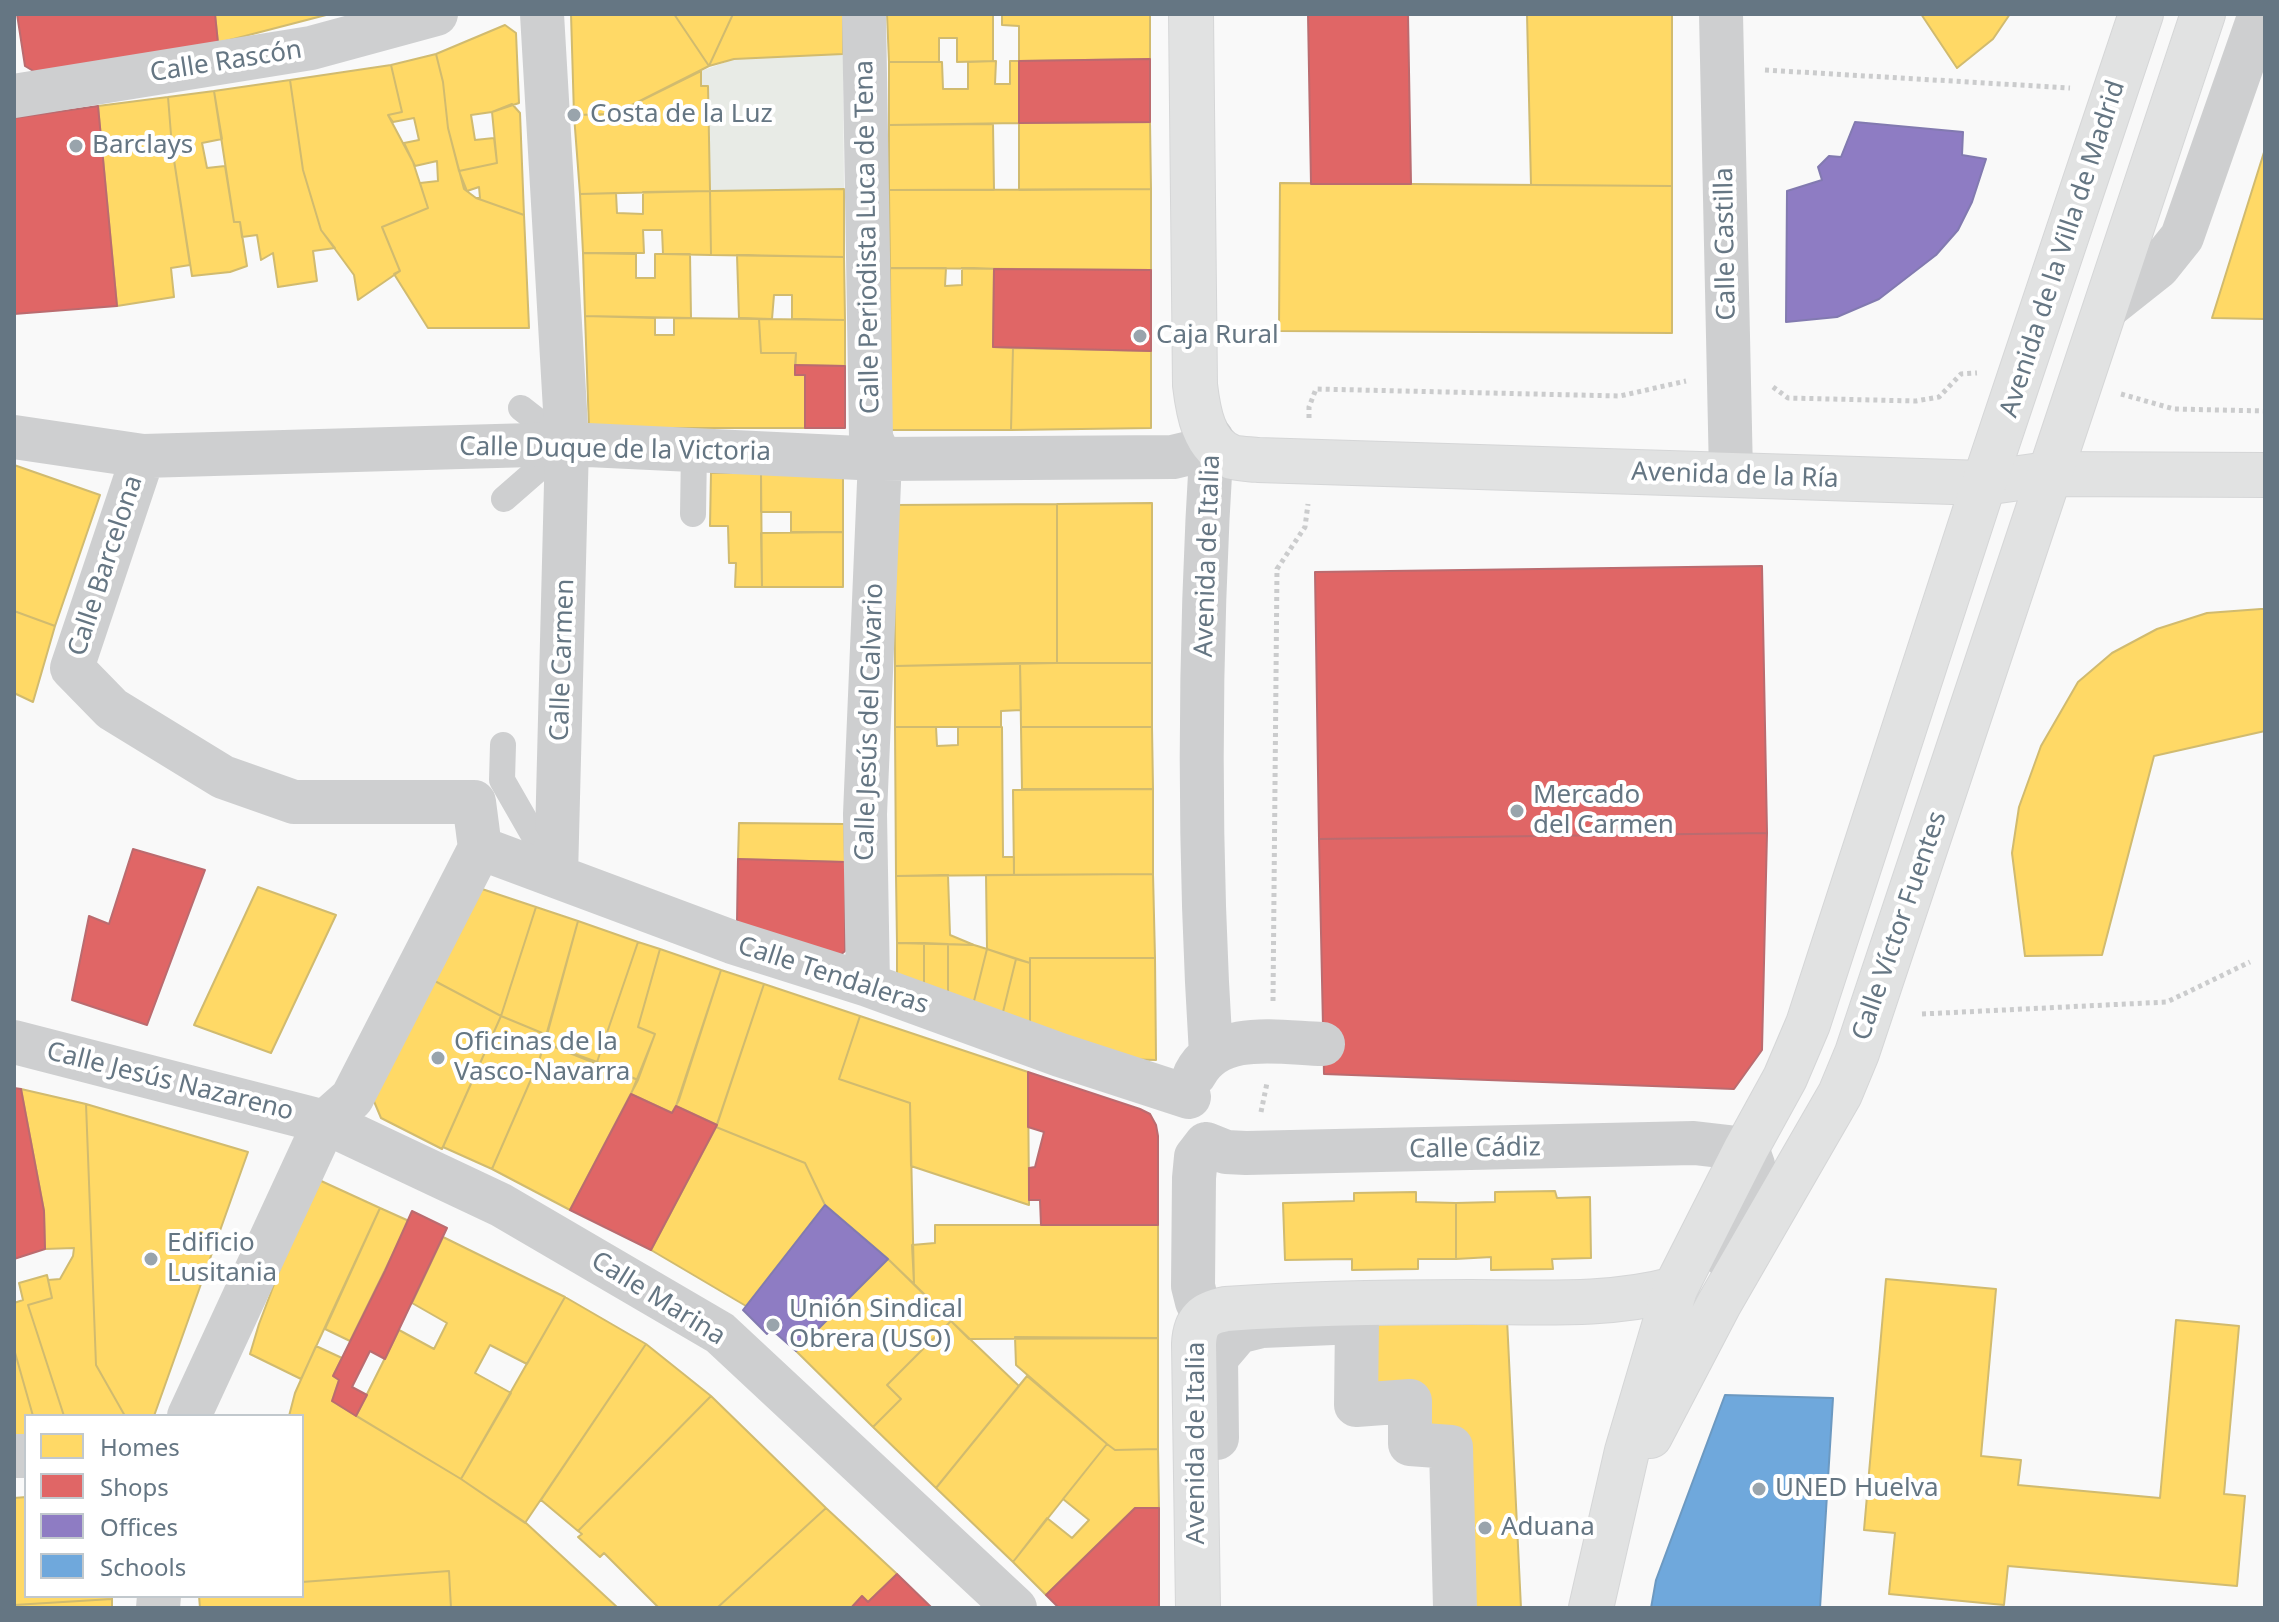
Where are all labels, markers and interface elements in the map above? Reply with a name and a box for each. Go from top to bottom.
street label: Calle Rascón [148,35,304,89]
street label: Calle Periodista Luca de Tena [849,60,887,414]
street label: Avenida de la Villa de Madrid [1994,77,2132,421]
place label: Costa de la Luz [590,99,773,131]
marker: Costa de la Luz [565,106,583,124]
place label: Barclays [92,130,193,162]
marker: Barclays [67,137,85,155]
street label: Calle Castilla [1709,167,1743,321]
place label: Caja Rural [1156,320,1279,352]
marker: Caja Rural [1131,327,1149,345]
street label: Calle Duque de la Victoria [459,432,771,468]
street label: Avenida de Italia [1189,454,1227,658]
street label: Avenida de la Ría [1631,457,1839,495]
street label: Calle Barcelona [62,472,150,660]
street label: Calle Carmen [545,578,581,742]
street label: Calle Jesús del Calvario [850,582,890,862]
place label: Mercado del Carmen [1533,780,1674,842]
marker: Mercado del Carmen [1508,802,1526,820]
street label: Calle Víctor Fuentes [1846,807,1954,1045]
street label: Calle Tendaleras [734,931,932,1021]
place label: Oficinas de la Vasco-Navarra [454,1027,630,1088]
street label: Calle Jesús Nazareno [43,1036,297,1128]
marker: Oficinas de la Vasco-Navarra [429,1049,447,1067]
street label: Calle Cádiz [1409,1132,1541,1166]
place label: Edificio Lusitania [167,1228,277,1290]
street label: Calle Marina [585,1245,731,1353]
marker: Edificio Lusitania [142,1250,160,1268]
place label: Unión Sindical Obrera (USO) [789,1294,963,1356]
marker: Unión Sindical Obrera (USO) [764,1316,782,1334]
street label: Avenida de Italia [1181,1342,1213,1544]
legend [24,1414,304,1598]
text: Homes [100,1430,180,1463]
text: Shops [100,1470,169,1503]
place label: UNED Huelva [1775,1473,1938,1505]
marker: UNED Huelva [1750,1480,1768,1498]
text: Offices [100,1510,178,1543]
place label: Aduana [1501,1512,1595,1544]
marker: Aduana [1476,1519,1494,1537]
text: Schools [100,1550,186,1583]

